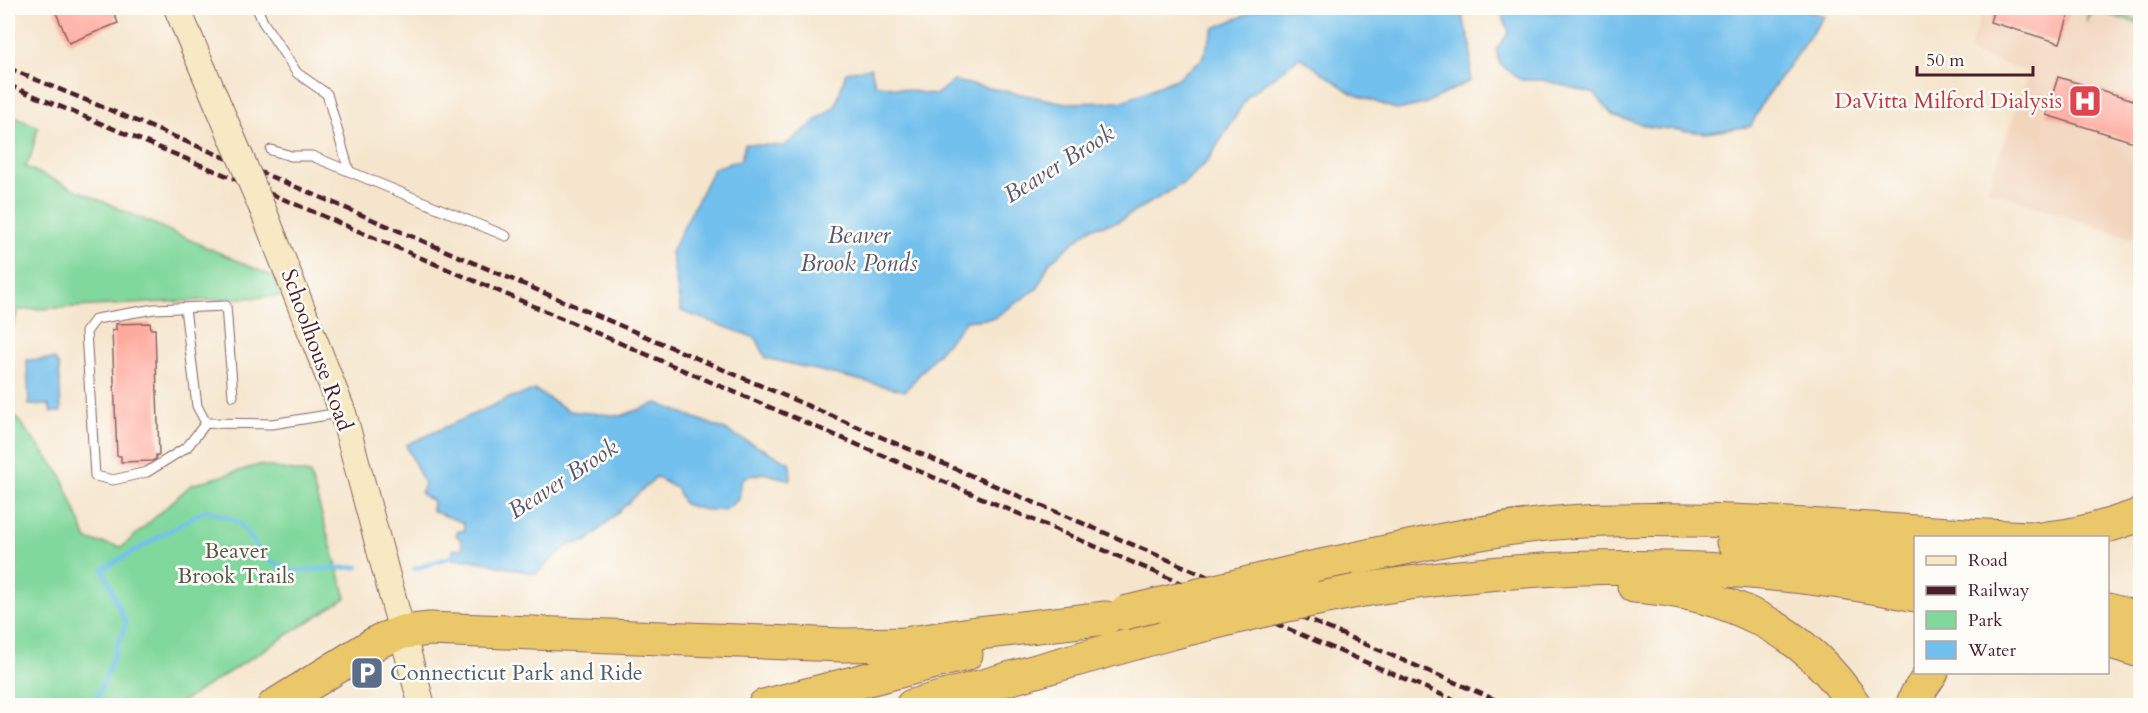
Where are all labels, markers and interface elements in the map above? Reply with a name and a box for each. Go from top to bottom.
scale bar [1917,39,2032,77]
text: 50 m [1926,48,1965,73]
hospital icon: DaVitta Milford Dialysis [2067,83,2103,119]
place label: DaVitta Milford Dialysis [1835,86,2062,116]
water label: Beaver Brook [997,117,1121,211]
water label: Beaver Brook Ponds [800,219,918,280]
street label: Schoolhouse Road [274,265,360,435]
water label: Beaver Brook [502,431,625,527]
park label: Beaver Brook Trails [177,536,295,591]
legend [1914,536,2109,674]
text: Road [1968,548,2008,573]
text: Railway [1968,578,2030,603]
text: Park [1968,608,2003,633]
text: Water [1967,638,2017,663]
parking icon: Connecticut Park and Ride [349,655,385,691]
place label: Connecticut Park and Ride [390,658,643,688]

